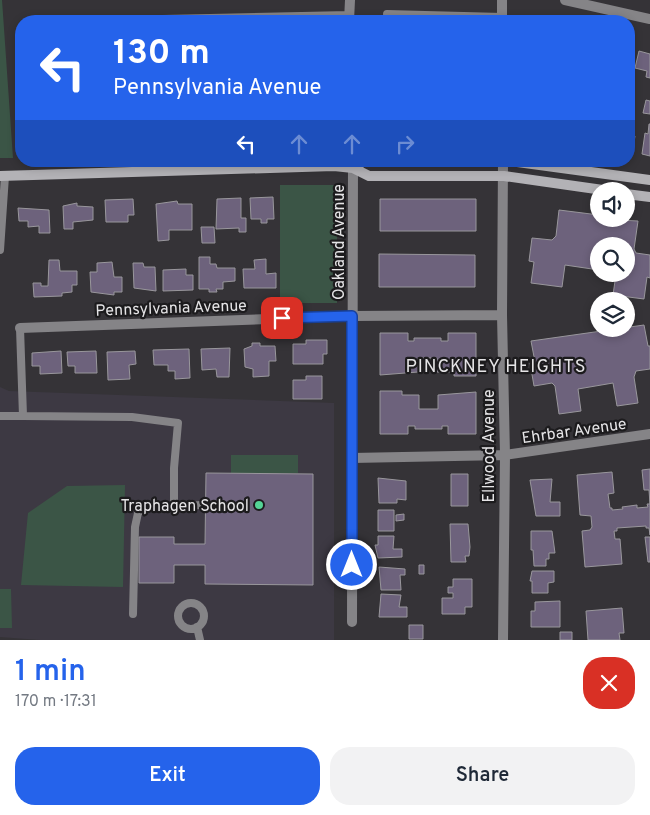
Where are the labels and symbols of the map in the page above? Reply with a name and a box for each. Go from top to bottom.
street label: Oakland Avenue [330,184,350,300]
street label: Pennsylvania Avenue [95,296,247,322]
pin [261,297,303,339]
district label: PINCKNEY HEIGHTS [406,356,586,379]
street label: Ellwood Avenue [480,389,500,503]
street label: Ehrbar Avenue [521,415,628,449]
place label: Traphagen School [120,497,249,517]
marker: Traphagen School [253,499,265,511]
position arrow [325,538,377,590]

